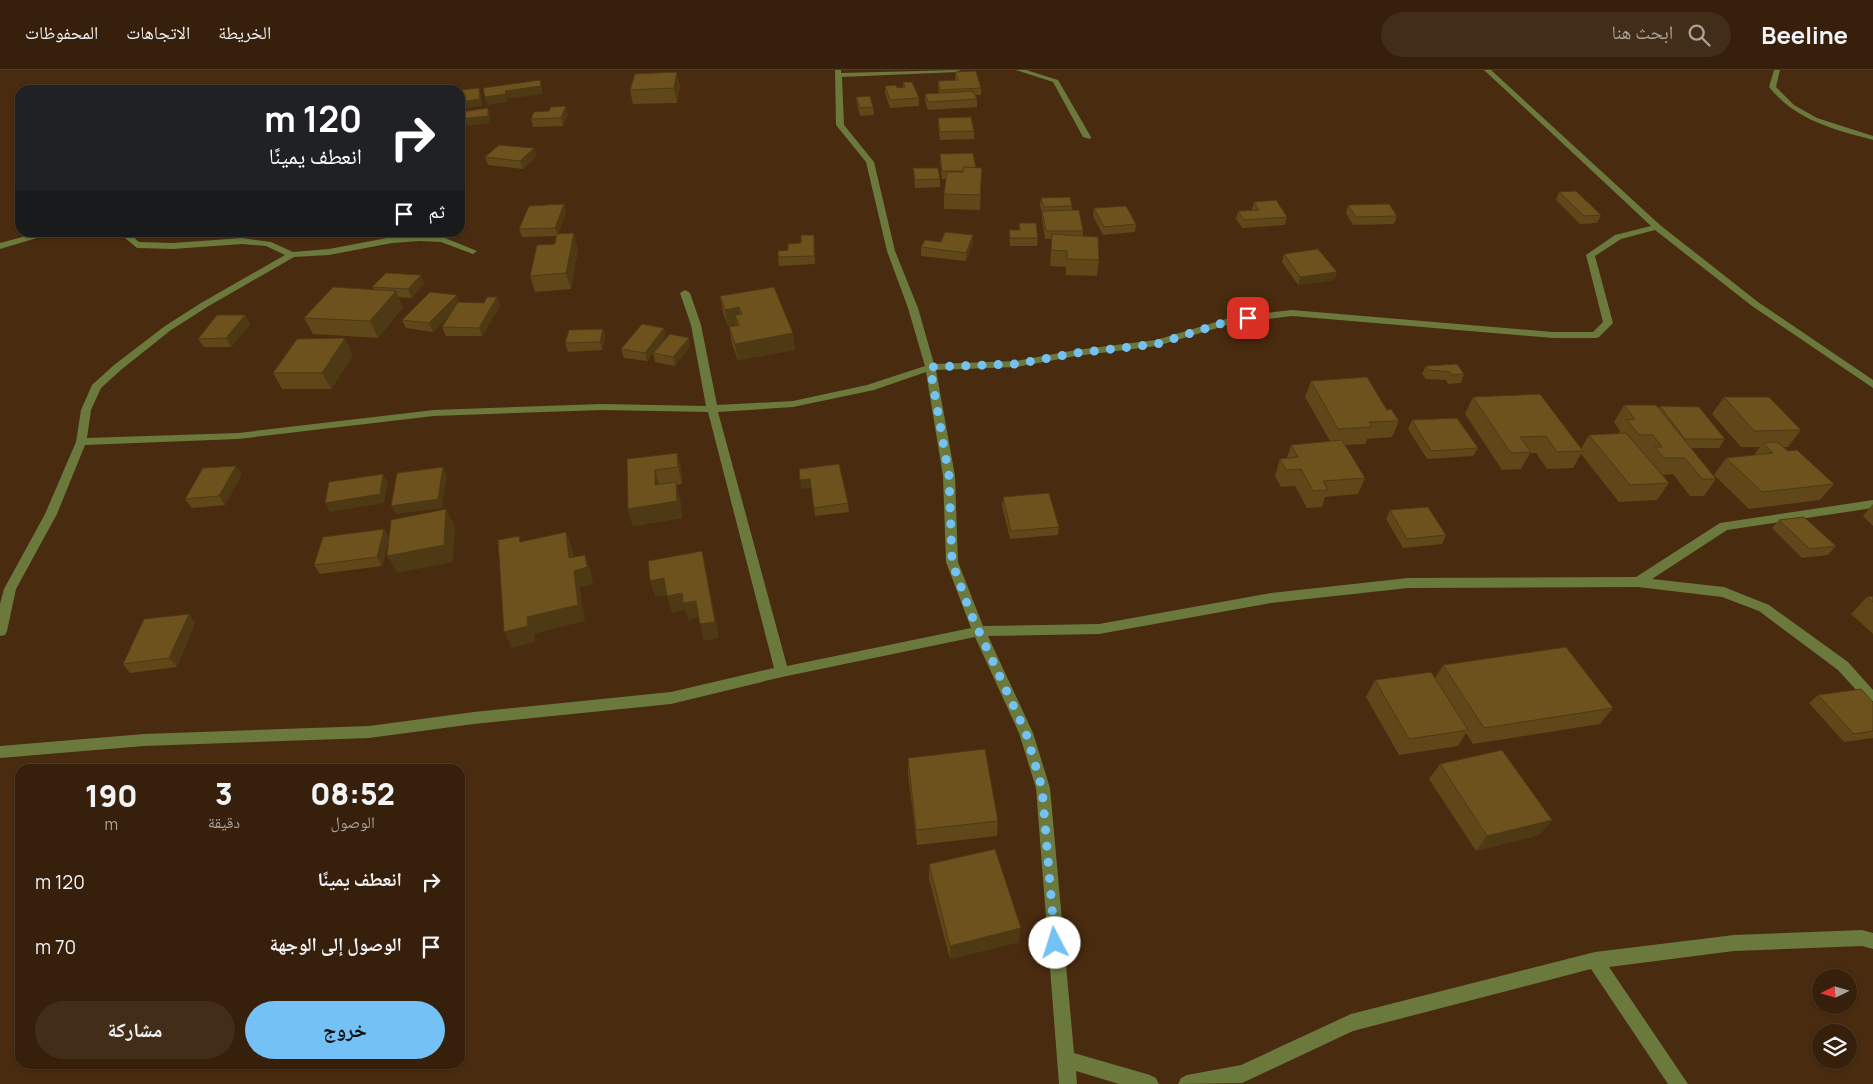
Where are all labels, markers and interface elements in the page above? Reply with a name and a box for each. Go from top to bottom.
search box [1381,12,1731,57]
text: Beeline [1761,18,1848,51]
text: ابحث هنا [1612,19,1673,45]
text: المحفوظات [25,20,98,44]
text: الاتجاهات [126,20,190,44]
text: الخريطة [218,20,271,44]
icon: search [1685,21,1713,49]
text: 120 m [264,95,362,143]
icon: right [380,105,445,170]
text: انعطف يمينًا [269,141,362,171]
text: ثم [428,198,445,224]
icon: arrive [390,200,418,228]
pin [1227,297,1269,339]
icon: arrive [1234,304,1262,332]
text: 3 [215,773,233,814]
text: 08:52 [310,773,395,814]
text: 190 [85,775,138,816]
text: دقيقة [208,811,240,833]
text: الوصول [330,811,375,833]
text: m [105,813,118,835]
text: انعطف يمينًا [318,866,402,892]
icon: right [417,868,445,896]
text: 120 m [35,869,85,895]
position arrow [1028,916,1080,968]
text: الوصول إلى الوجهة [269,931,402,957]
icon: arrive [417,933,445,961]
text: 70 m [35,934,76,960]
north arrow [1812,969,1858,1014]
map controls [1812,969,1857,1069]
button: مشاركة [35,1001,235,1059]
button: خروج [245,1001,445,1059]
button: layers [1812,1024,1857,1069]

